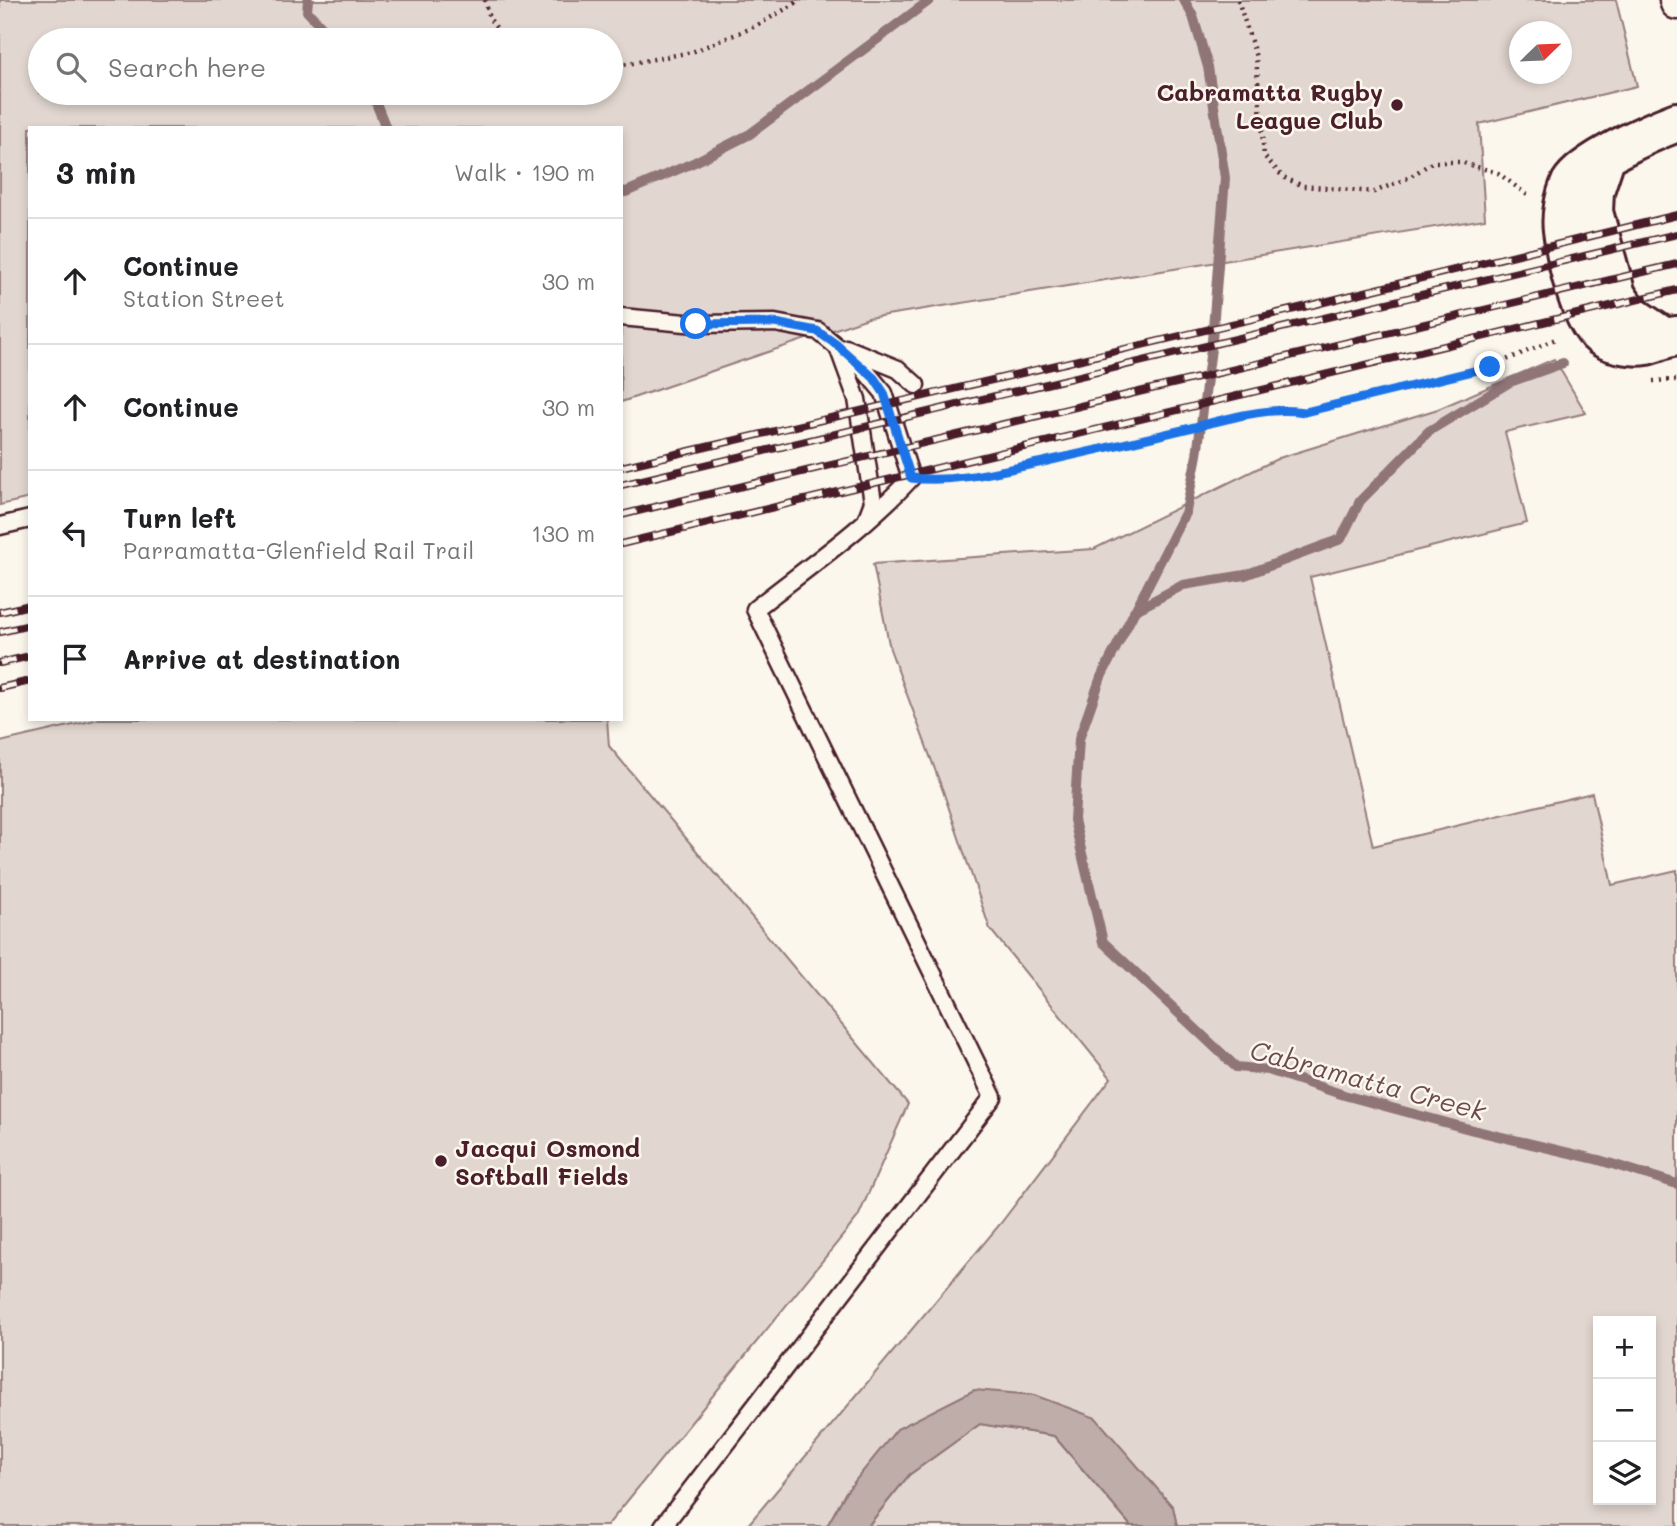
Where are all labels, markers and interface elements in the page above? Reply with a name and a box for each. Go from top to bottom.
north arrow [1509,21,1572,84]
search box [28,28,623,105]
icon: search [52,48,90,86]
text: Search here [108,50,266,84]
place label: Cabramatta Rugby League Club [1157,76,1383,135]
marker: Cabramatta Rugby League Club [1389,97,1405,113]
text: 3 min [56,152,136,192]
text: Walk · 190 m [454,157,595,187]
text: Continue [123,249,239,283]
icon: ahead [56,262,94,300]
text: 30 m [542,266,595,296]
text: Station Street [123,283,285,313]
route start [680,308,711,339]
route end [1474,351,1505,382]
icon: ahead [56,388,94,426]
text: Continue [123,390,239,424]
text: 30 m [542,392,595,422]
text: Turn left [123,501,236,535]
icon: left [56,514,94,552]
text: 130 m [531,518,595,548]
text: Parramatta-Glenfield Rail Trail [123,535,474,565]
icon: arrive [56,640,94,678]
text: Arrive at destination [123,642,400,676]
water label: Cabramatta Creek [1246,1032,1491,1128]
place label: Jacqui Osmond Softball Fields [455,1132,640,1191]
marker: Jacqui Osmond Softball Fields [433,1153,449,1169]
map controls [1593,1316,1656,1505]
button: + [1593,1316,1656,1379]
button: − [1593,1379,1656,1442]
button: layers [1593,1442,1656,1505]

